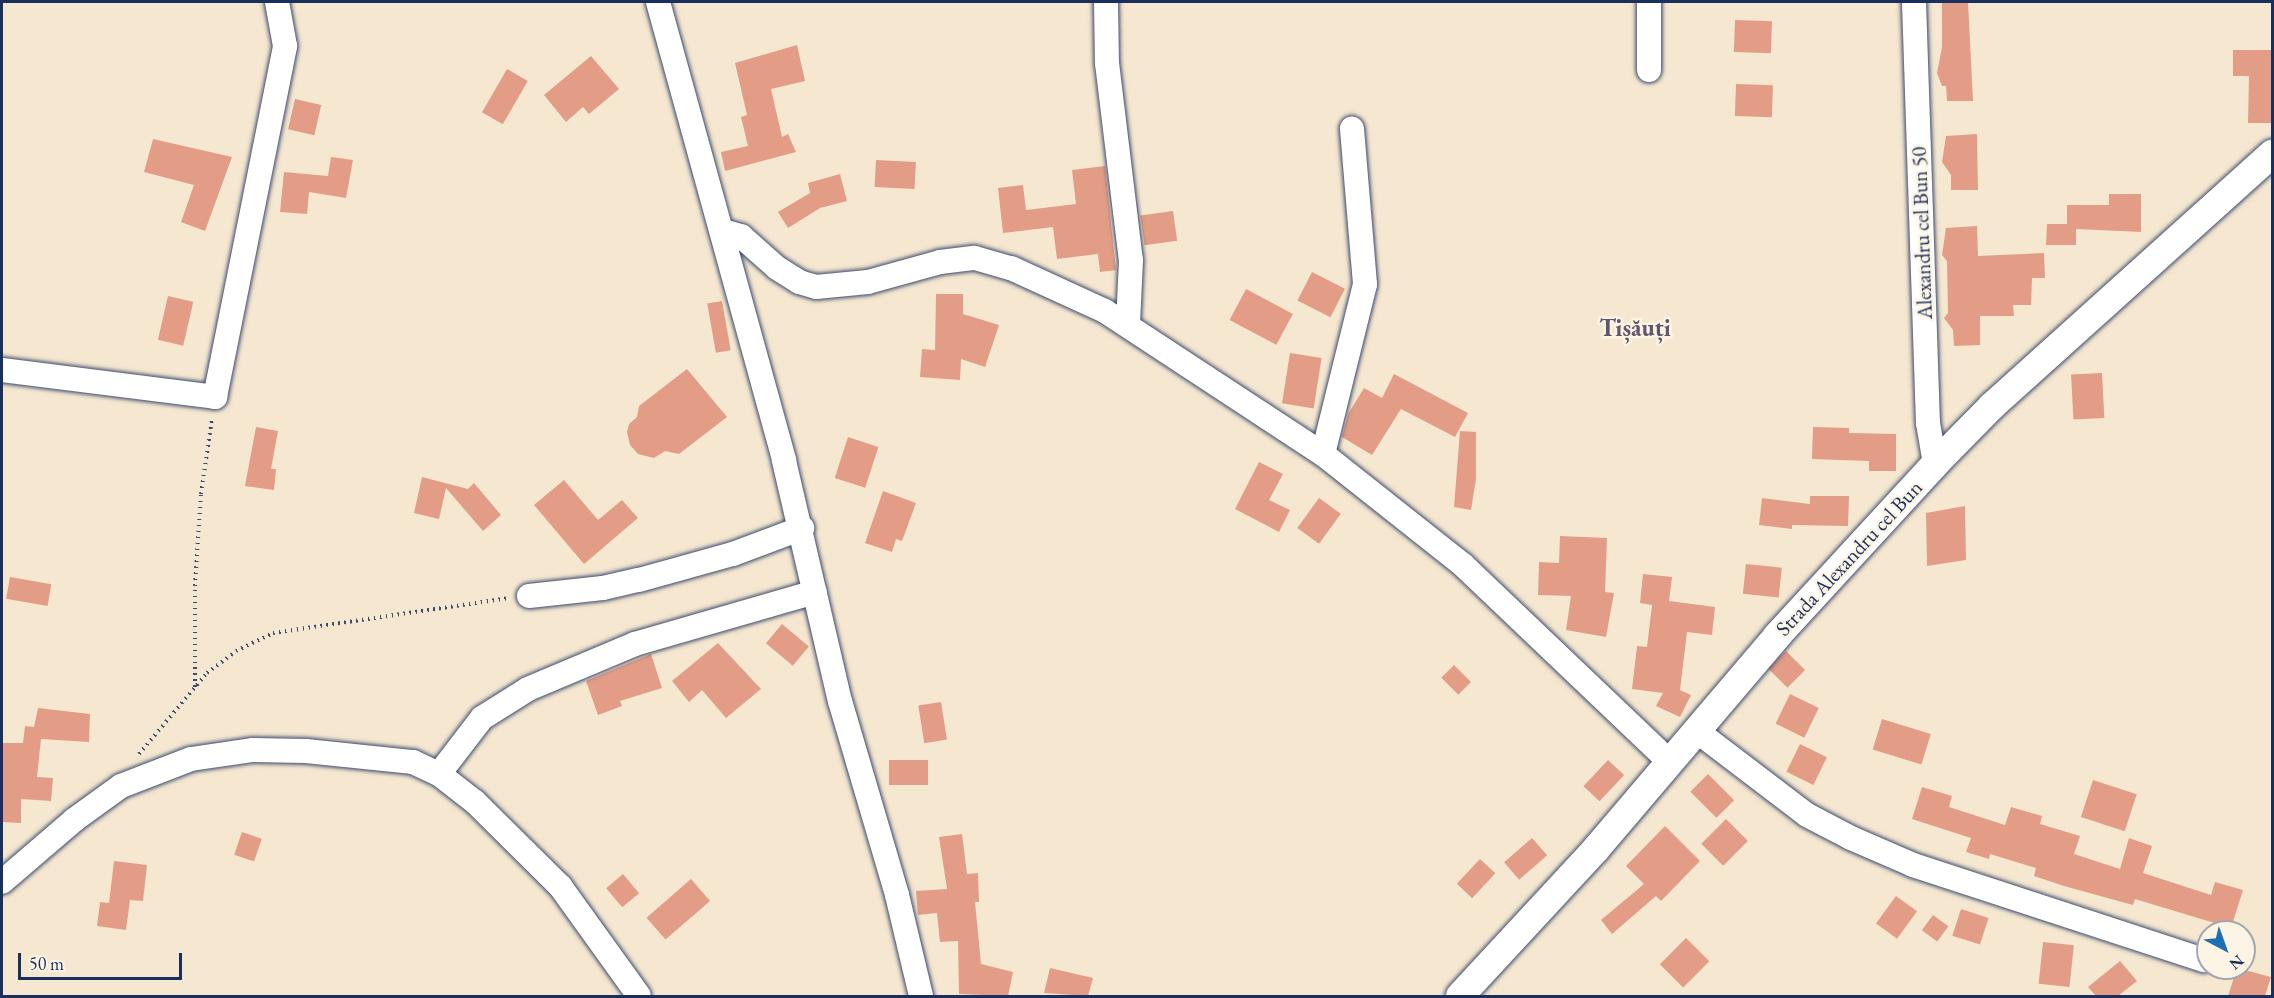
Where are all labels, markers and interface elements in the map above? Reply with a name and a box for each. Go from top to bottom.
street label: Alexandru cel Bun 50 [1906,146,1938,320]
district label: Tișăuți [1599,314,1671,342]
street label: Strada Alexandru cel Bun [1770,475,1928,641]
north arrow [2196,920,2256,980]
scale bar [21,941,184,979]
text: N [2225,950,2249,975]
text: 50 m [29,952,64,975]

